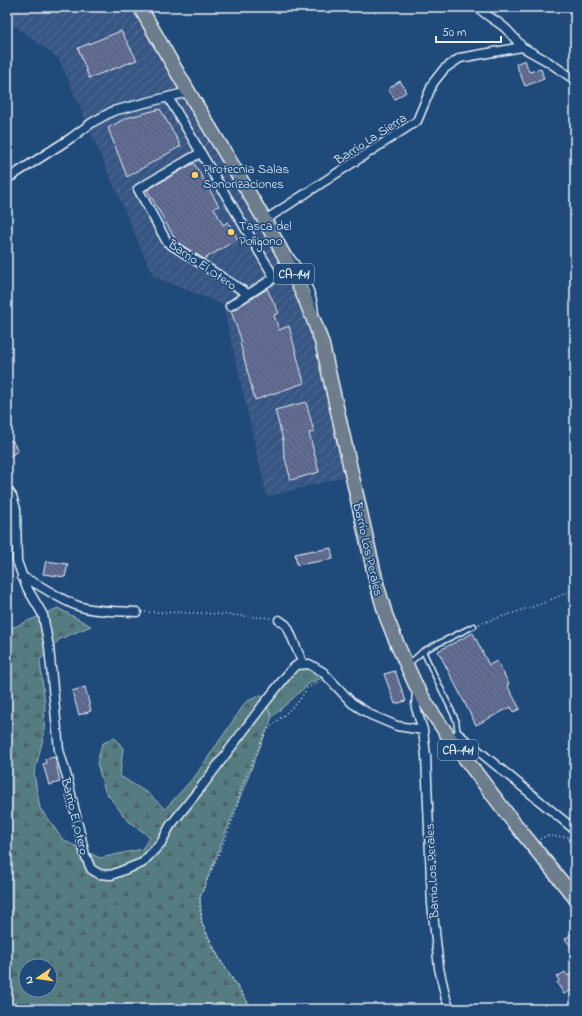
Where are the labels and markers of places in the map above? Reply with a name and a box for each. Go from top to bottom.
place label: Pirotecnia Salas Sonorizaciones [203,160,289,194]
marker: Pirotecnia Salas Sonorizaciones [190,170,200,180]
place label: Tasca del Polígono [239,217,291,252]
marker: Tasca del Polígono [226,227,236,237]

